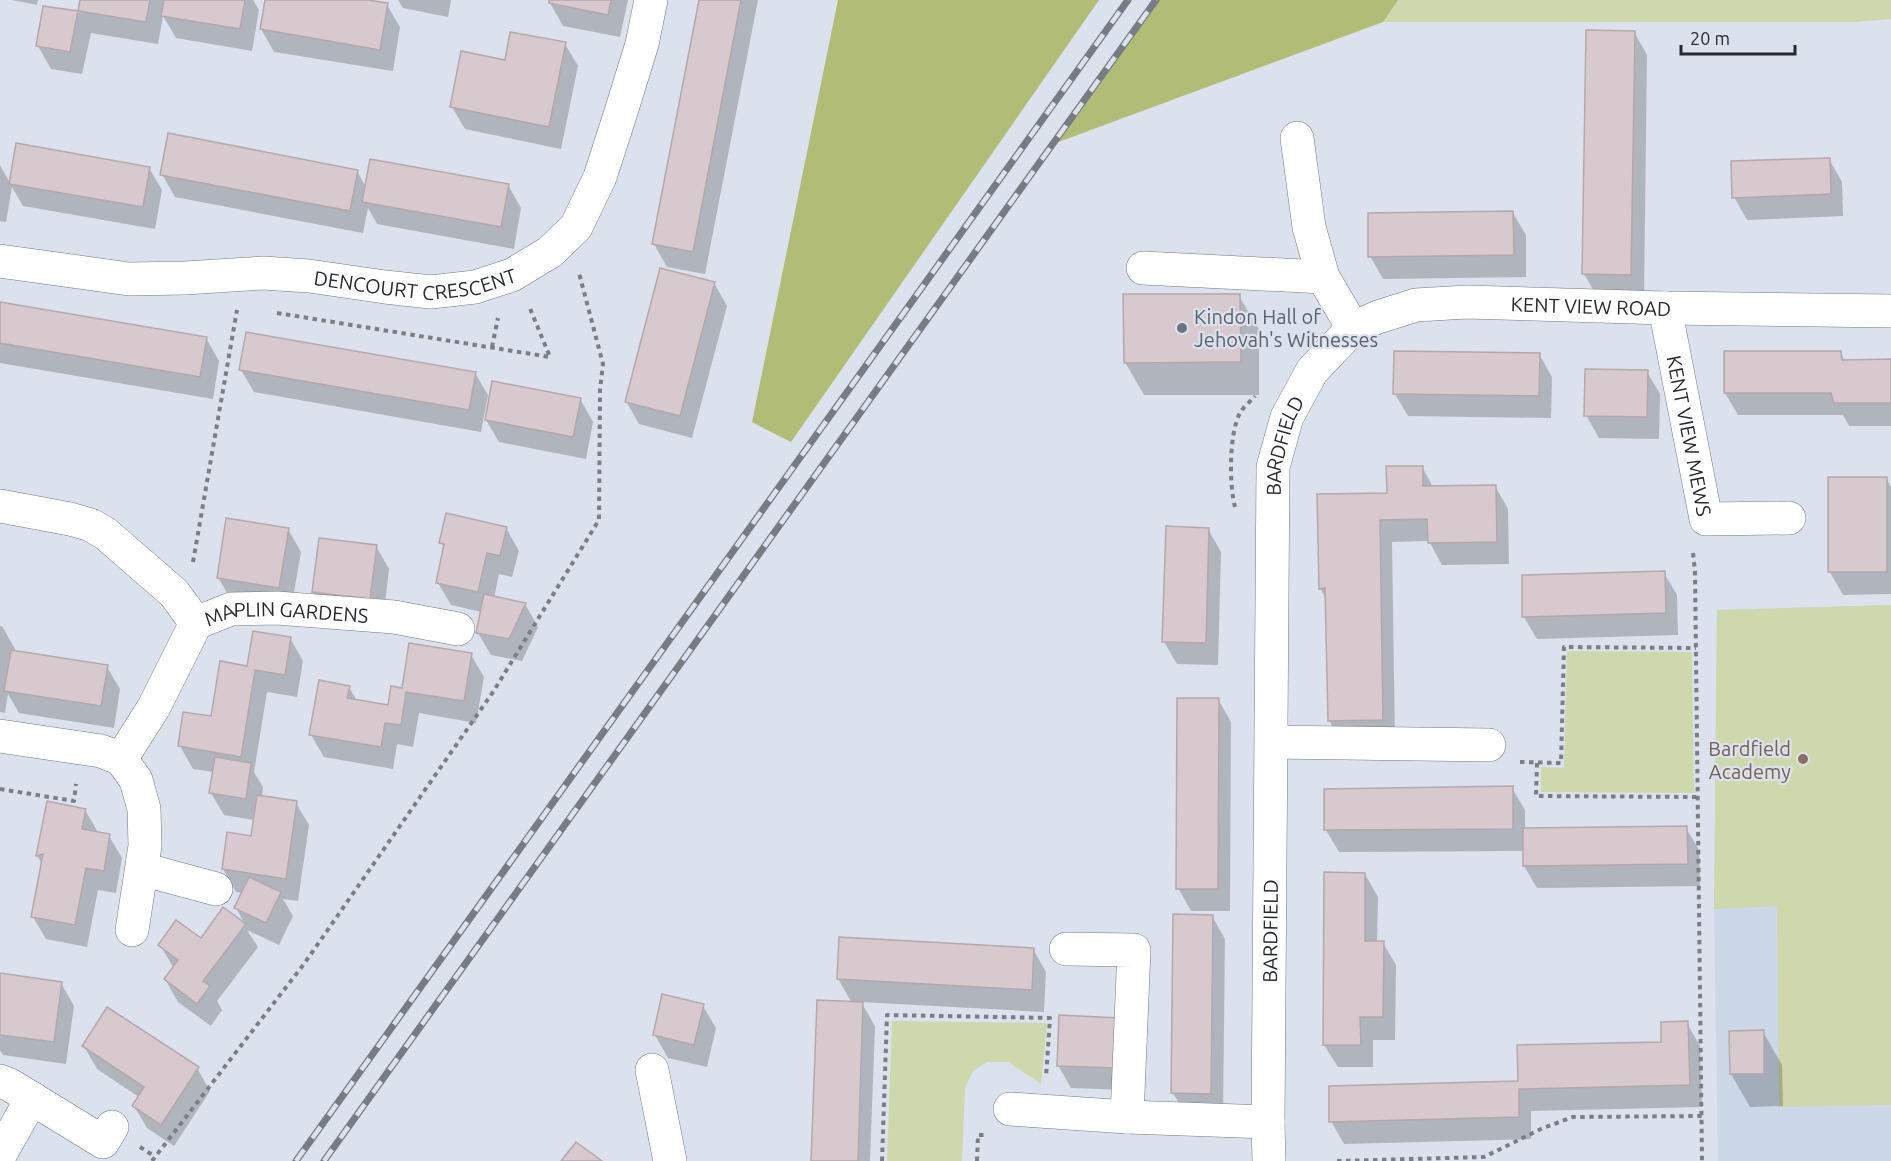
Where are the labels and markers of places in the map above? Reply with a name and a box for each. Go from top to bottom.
place label: Kindon Hall of Jehovah's Witnesses [1194,305,1378,351]
marker: Kindon Hall of Jehovah's Witnesses [1175,321,1189,335]
place label: Bardfield Academy [1708,737,1791,783]
marker: Bardfield Academy [1796,752,1810,766]

